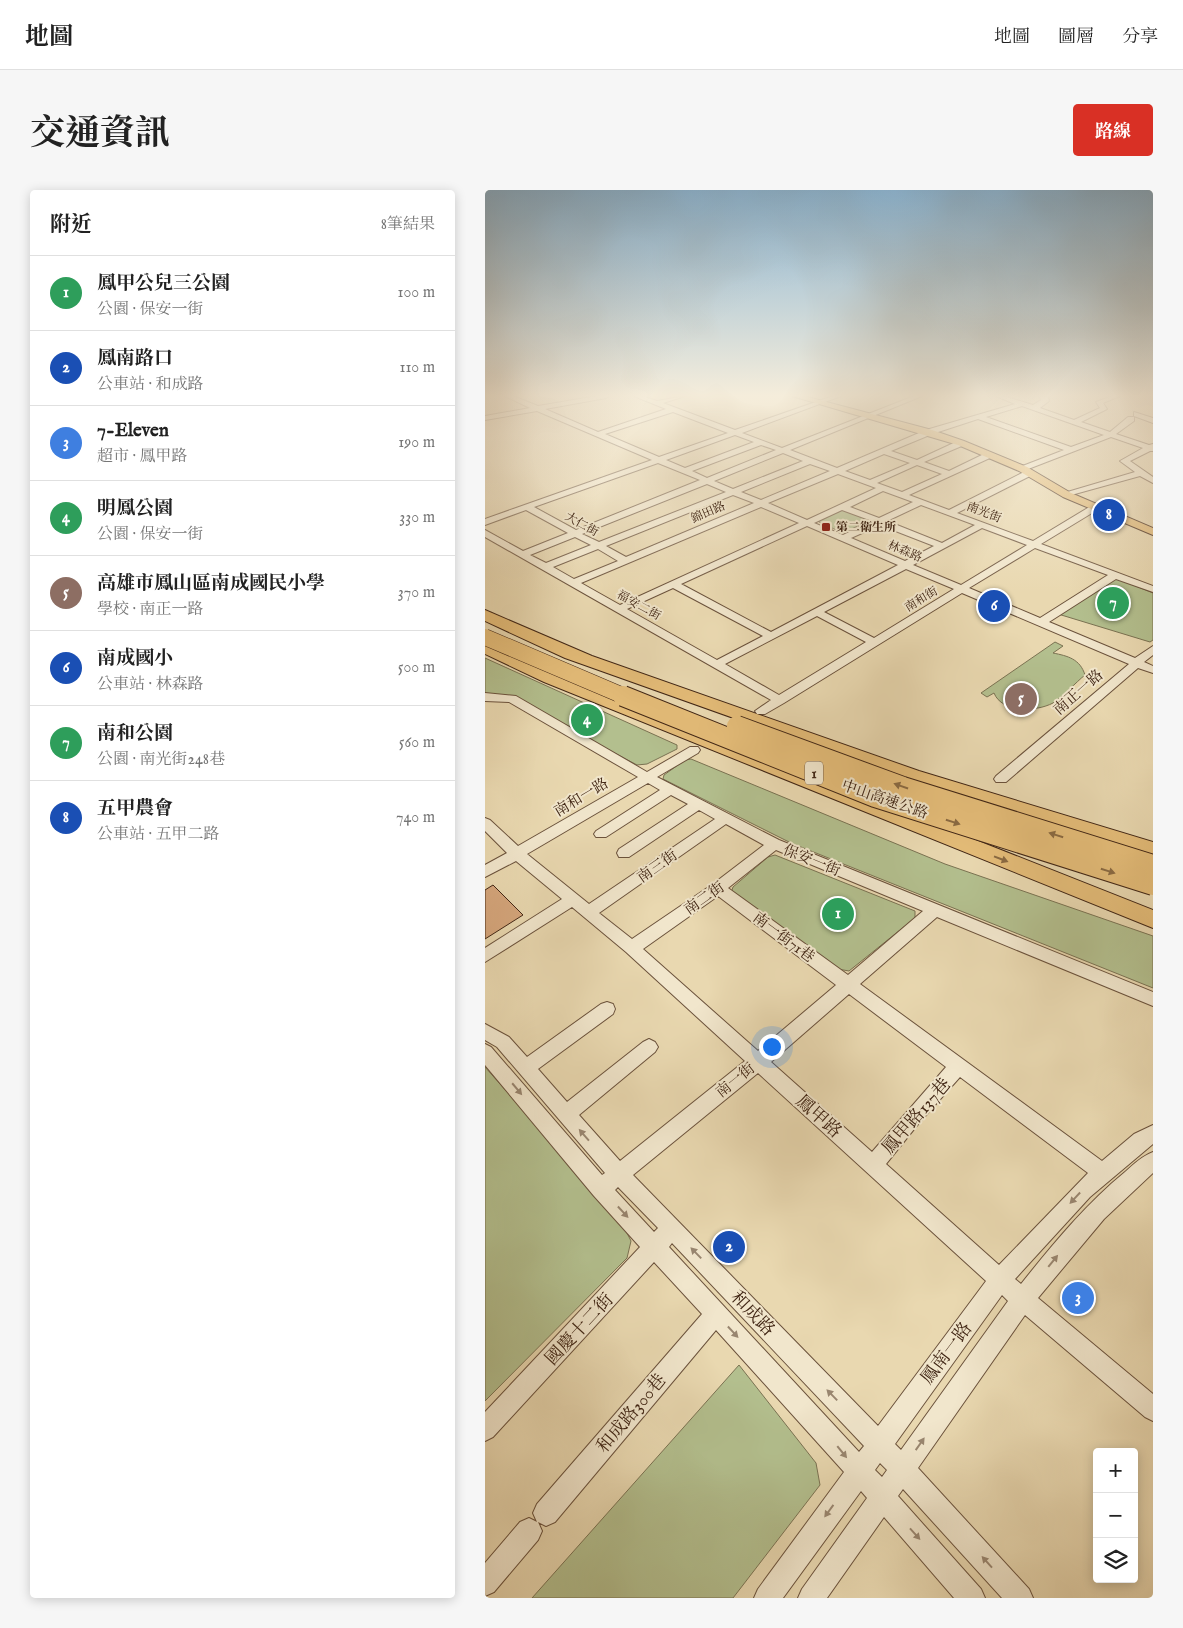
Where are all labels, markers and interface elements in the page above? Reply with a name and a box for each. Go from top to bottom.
text: 地圖 [25,22,73,53]
text: 地圖 [994,26,1030,49]
text: 圖層 [1058,26,1094,49]
text: 分享 [1122,26,1158,49]
button: 路線 [1073,104,1153,156]
text: 交通資訊 [30,112,170,157]
text: 附近 [50,212,92,239]
text: 8筆結果 [381,215,435,235]
text: 鳳甲公兒三公園 [97,272,230,296]
text: 1 [63,283,69,303]
text: 100 m [398,283,435,303]
text: 公園 · 保安一街 [97,300,204,320]
text: 鳳南路口 [97,347,173,371]
text: 2 [62,358,70,378]
text: 110 m [399,358,435,378]
text: 公車站 · 和成路 [97,375,204,395]
text: 7-Eleven [97,419,169,443]
text: 3 [63,433,69,453]
text: 190 m [398,433,435,453]
text: 超市 · 鳳甲路 [97,447,188,467]
pin: 8 [1093,496,1125,534]
text: 明鳳公園 [97,497,173,521]
street label: 錦田路 [688,499,728,527]
street label: 南光街 [964,499,1004,526]
text: 4 [62,508,70,528]
text: 330 m [399,508,435,528]
street label: 大仁街 [562,509,602,540]
place label: 第二衛生所 [836,520,896,535]
marker: 第二衛生所 [820,521,832,533]
text: 公園 · 保安一街 [97,525,204,545]
street label: 林森路 [885,538,924,565]
text: 高雄市鳳山區南成國民小學 [97,572,325,596]
text: 5 [63,583,69,603]
text: 370 m [398,583,435,603]
street label: 南和街 [902,583,941,615]
pin: 7 [1097,584,1129,622]
street label: 福安二街 [614,587,664,624]
pin: 6 [978,587,1010,625]
text: 學校 · 南正一路 [97,600,204,620]
text: 南成國小 [97,647,173,671]
text: 6 [63,658,69,678]
text: 500 m [398,658,435,678]
street label: 南正一路 [1049,666,1107,719]
text: 公車站 · 林森路 [97,675,204,695]
pin: 5 [1005,680,1037,718]
pin: 4 [571,701,603,739]
text: 南和公園 [97,722,173,746]
text: 7 [62,733,70,753]
text: 560 m [399,733,435,753]
text: 公園 · 南光街248巷 [97,750,225,770]
road number: 1 [805,762,823,784]
street label: 南和一路 [551,774,612,821]
street label: 中山高速公路 [839,776,930,823]
one-way arrow [893,782,908,790]
text: 五甲農會 [97,797,173,821]
text: 8 [63,808,69,828]
text: 740 m [396,808,435,828]
one-way arrow [946,818,961,826]
text: 公車站 · 五甲二路 [97,825,220,845]
one-way arrow [1049,830,1064,838]
street label: 保安一街 [780,840,843,881]
street label: 南三街 [633,846,681,887]
one-way arrow [994,856,1008,864]
one-way arrow [1101,867,1116,875]
street label: 南二街 [680,878,728,919]
pin: 1 [822,895,854,933]
street label: 南一街71巷 [749,908,818,967]
your location [759,1034,785,1060]
street label: 南一街 [712,1059,759,1102]
street label: 鳳甲路137巷 [878,1074,957,1160]
one-way arrow [511,1082,522,1095]
street label: 鳳甲路 [790,1091,846,1144]
one-way arrow [578,1129,590,1141]
one-way arrow [1069,1191,1081,1203]
one-way arrow [617,1206,628,1219]
pin: 2 [713,1228,745,1266]
one-way arrow [690,1247,702,1259]
one-way arrow [1047,1255,1058,1268]
pin: 3 [1062,1279,1094,1317]
street label: 和成路 [725,1287,779,1341]
street label: 國慶十二街 [541,1289,619,1371]
street label: 鳳南一路 [916,1318,978,1390]
one-way arrow [727,1325,739,1337]
street label: 和成路300巷 [592,1370,672,1458]
one-way arrow [826,1390,838,1402]
one-way arrow [915,1437,925,1451]
one-way arrow [837,1445,848,1458]
map controls [1093,1448,1138,1583]
button: + [1093,1448,1138,1493]
button: − [1093,1493,1138,1538]
one-way arrow [824,1504,834,1518]
one-way arrow [909,1528,920,1541]
button: layers [1093,1538,1138,1583]
one-way arrow [981,1556,993,1568]

